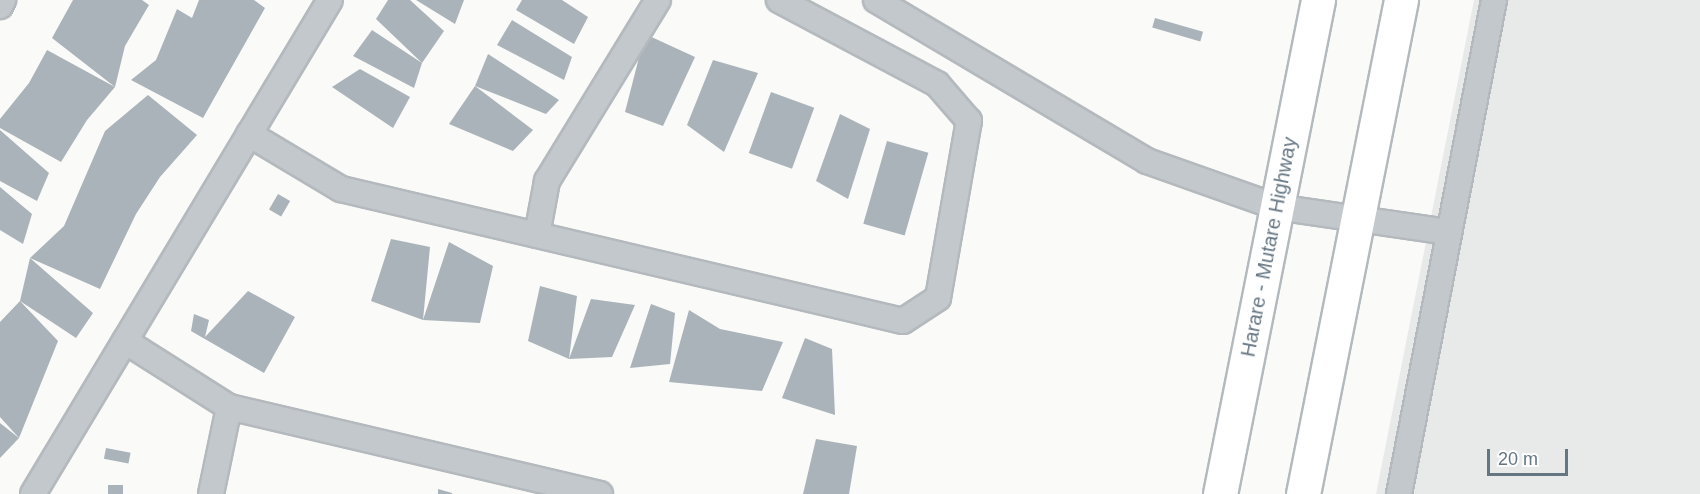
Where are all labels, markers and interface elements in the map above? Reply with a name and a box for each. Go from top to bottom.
street label: Harare - Mutare Highway [1236,135,1302,359]
scale bar [1490,437,1571,475]
text: 20 m [1498,449,1538,469]

